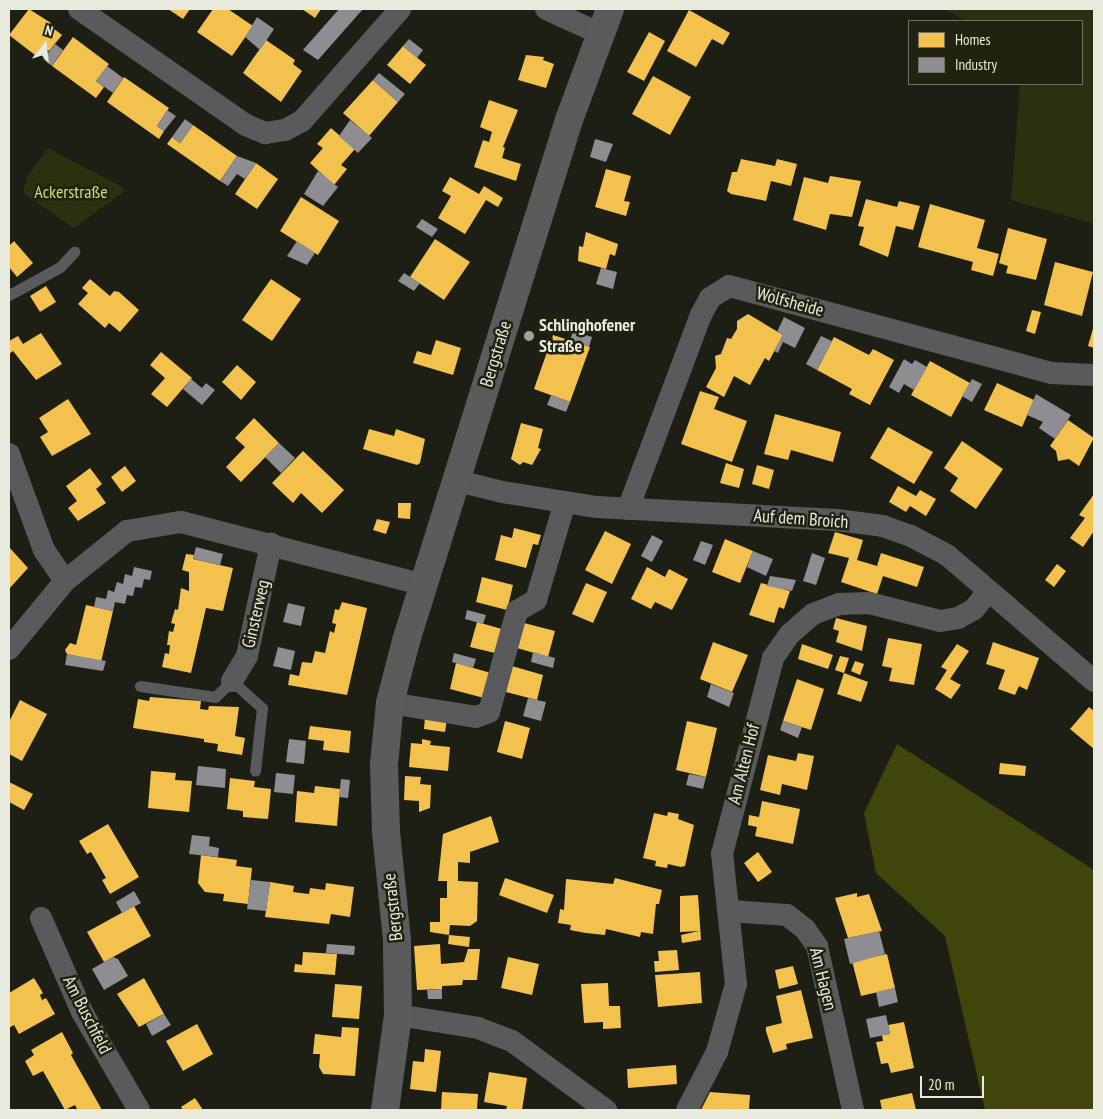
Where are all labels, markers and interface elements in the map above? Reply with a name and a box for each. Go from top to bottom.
north arrow [20,20,70,70]
legend [908,20,1083,85]
text: N [43,21,55,40]
text: Homes [955,30,991,49]
text: Industry [955,55,997,74]
park label: Ackerstraße [34,181,108,203]
street label: Wolfsheide [754,283,826,321]
place label: Schlinghofener Straße [539,315,635,358]
street label: Bergstraße [476,318,516,390]
marker: Schlinghofener Straße [523,330,535,342]
street label: Auf dem Broich [753,505,849,533]
street label: Ginsterweg [238,578,274,650]
street label: Am Alten Hof [724,721,764,807]
street label: Bergstraße [379,872,407,942]
street label: Am Hagen [805,945,841,1013]
street label: Am Buschfeld [58,972,116,1058]
scale bar [923,1066,987,1098]
text: 20 m [928,1075,954,1094]

